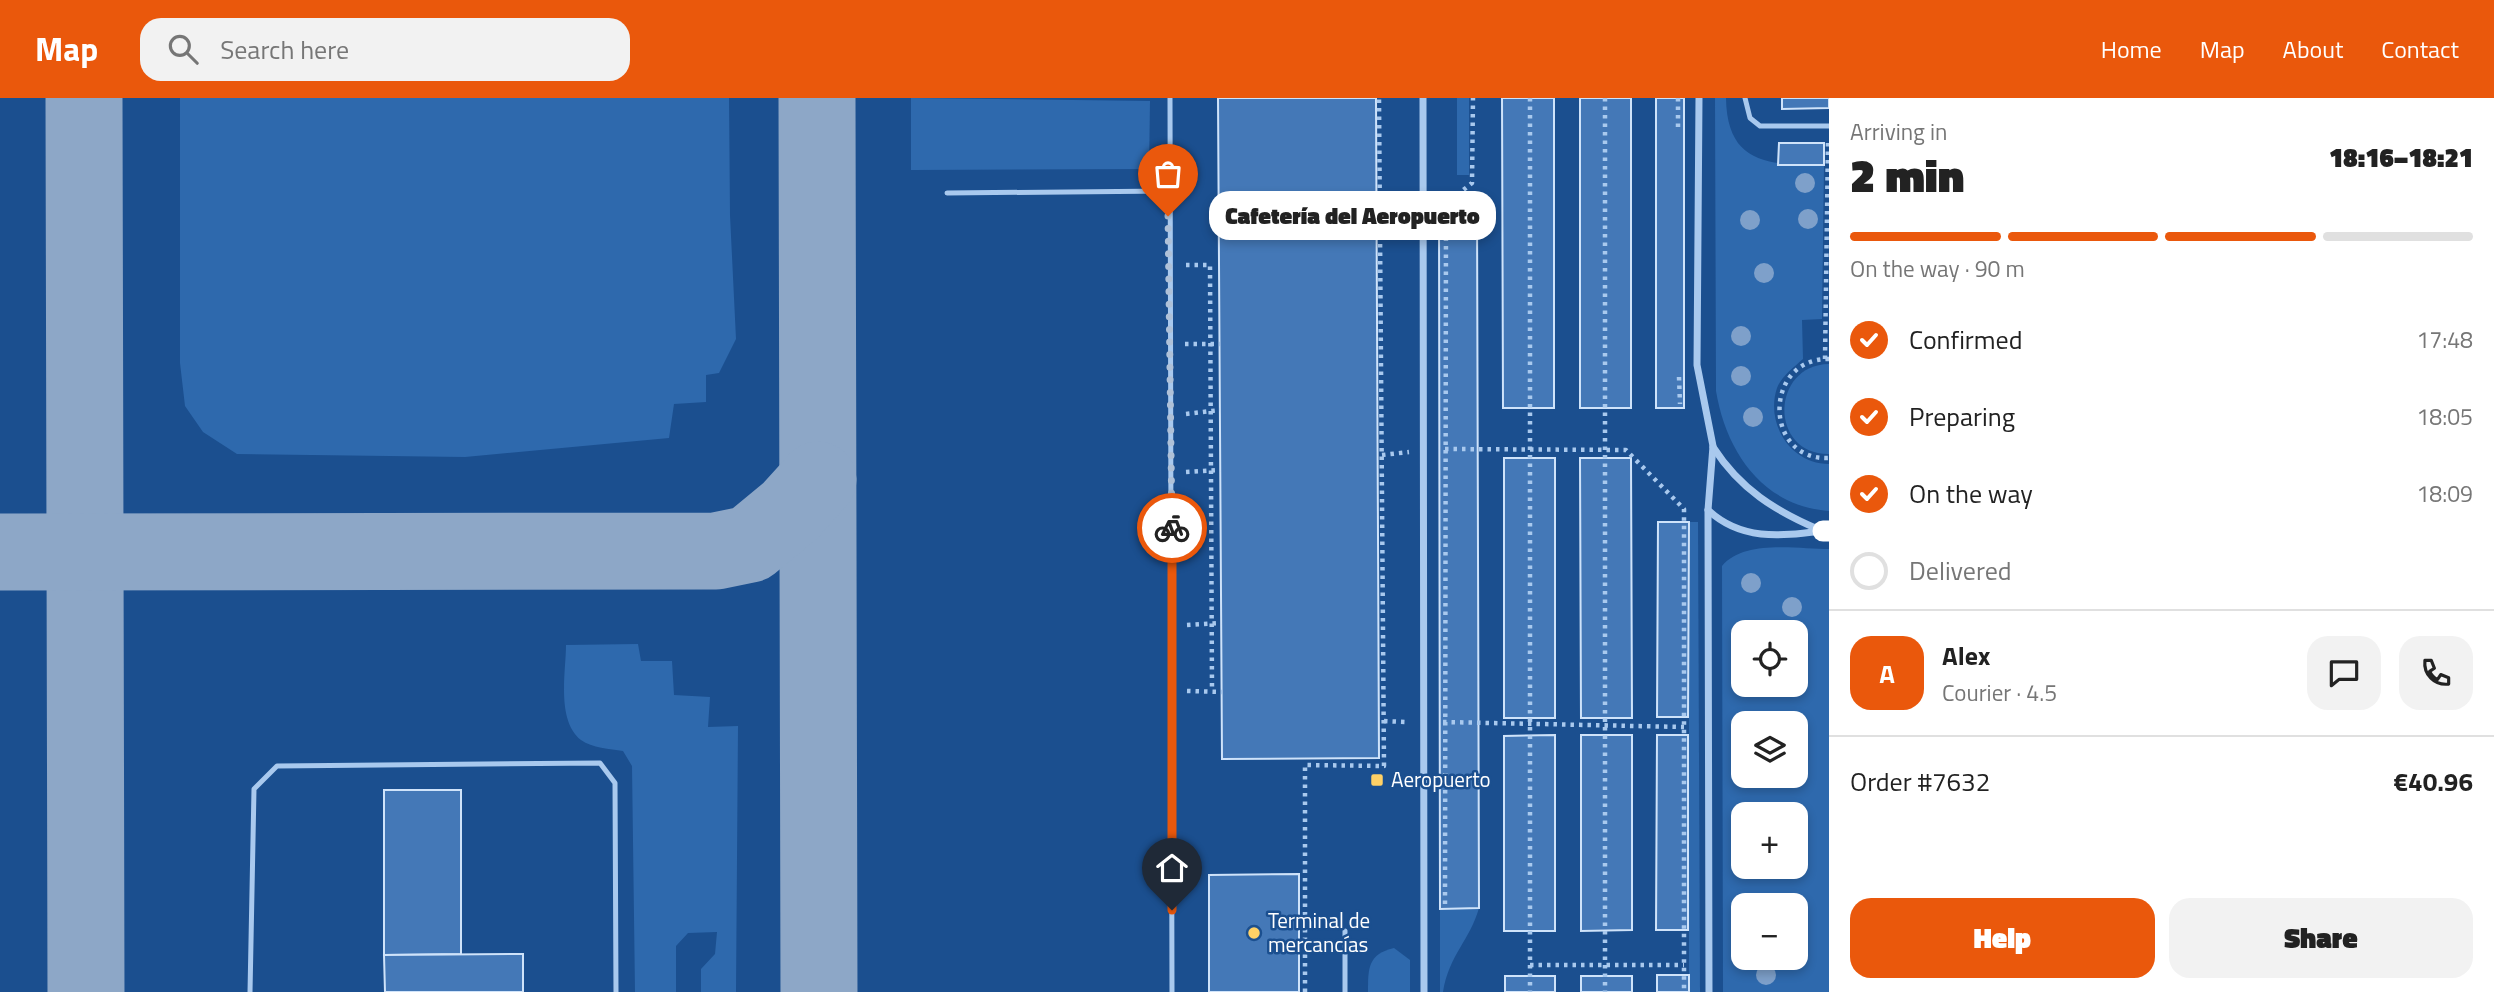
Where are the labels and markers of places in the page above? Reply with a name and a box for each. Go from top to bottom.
pin [1138,144,1198,216]
callout: Cafetería del Aeropuerto [1210,192,1497,240]
place label: Aeropuerto [1391,763,1491,795]
marker: Aeropuerto [1369,772,1385,788]
pin [1142,838,1202,910]
place label: Terminal de mercancías [1268,904,1370,960]
marker: Terminal de mercancías [1246,925,1262,941]

